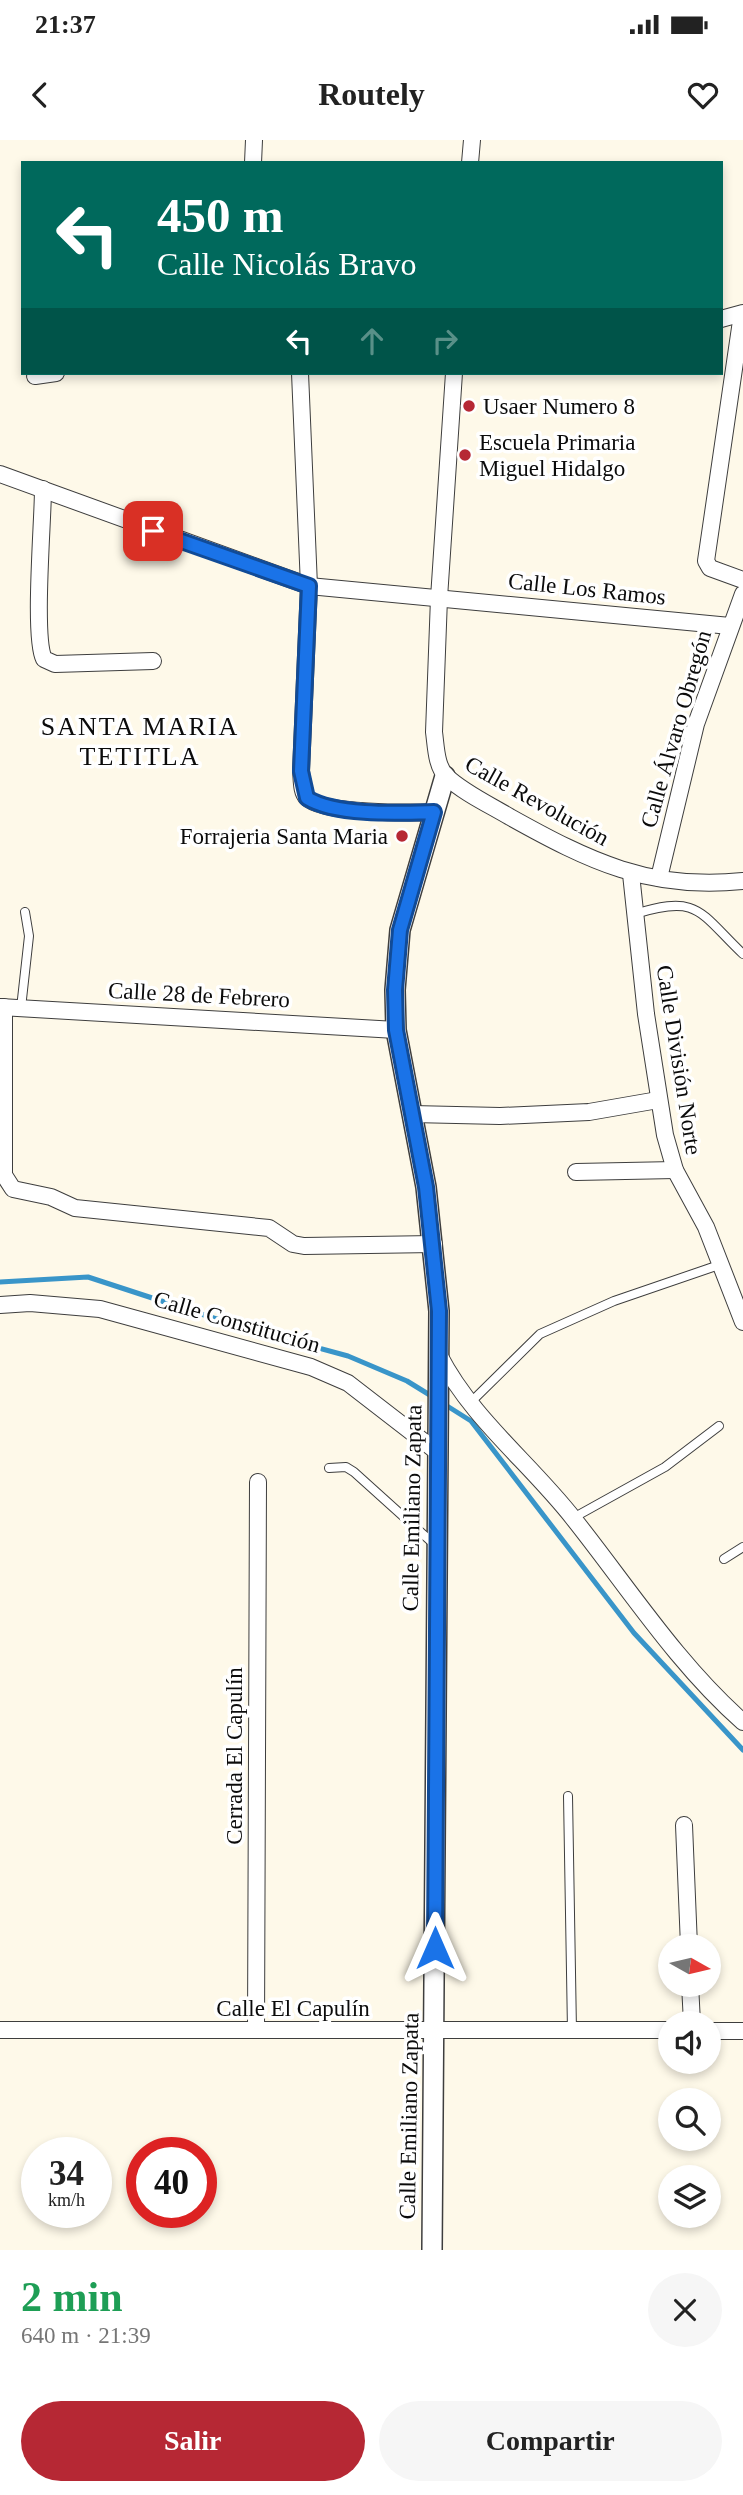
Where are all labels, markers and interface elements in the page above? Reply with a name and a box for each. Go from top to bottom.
text: 21:37 [35,10,96,39]
icon: back [21,76,59,114]
text: Routely [318,76,425,112]
icon: heart [684,76,722,114]
text: 450 m [157,188,284,243]
icon: left [42,189,133,280]
text: Calle Nicolás Bravo [157,246,416,282]
icon: left [280,322,318,360]
icon: ahead [353,322,391,360]
icon: right [426,322,464,360]
place label: Usaer Numero 8 [483,394,635,419]
marker: Usaer Numero 8 [461,398,477,414]
place label: Escuela Primaria Miguel Hidalgo [479,430,635,481]
marker: Escuela Primaria Miguel Hidalgo [457,447,473,463]
pin [123,501,183,561]
icon: arrive [134,512,172,550]
street label: Calle Los Ramos [507,568,667,610]
street label: Calle Álvaro Obregón [636,627,716,831]
district label: SANTA MARIA TETITLA [41,712,239,771]
street label: Calle Revolución [461,751,614,851]
place label: Forrajeria Santa Maria [180,824,388,849]
marker: Forrajeria Santa Maria [394,828,410,844]
street label: Calle División Norte [652,963,706,1157]
street label: Calle 28 de Febrero [107,978,291,1012]
street label: Calle Constitución [151,1286,324,1358]
street label: Calle Emiliano Zapata [398,1404,426,1612]
street label: Cerrada El Capulín [222,1667,247,1845]
position arrow [398,1911,472,1985]
north arrow [658,1934,721,1997]
map controls [658,1934,721,2228]
street label: Calle El Capulín [216,1996,370,2021]
button: sound [658,2011,721,2074]
street label: Calle Emiliano Zapata [395,2012,423,2220]
button: search [658,2088,721,2151]
speed limit sign: 40 [126,2137,217,2228]
text: 34 [49,2154,84,2193]
button: layers [658,2165,721,2228]
text: km/h [48,2190,85,2210]
button: close [648,2273,722,2347]
text: 2 min [21,2274,123,2320]
text: 640 m · 21:39 [21,2323,151,2348]
button: Salir [21,2401,365,2481]
button: Compartir [379,2401,722,2481]

